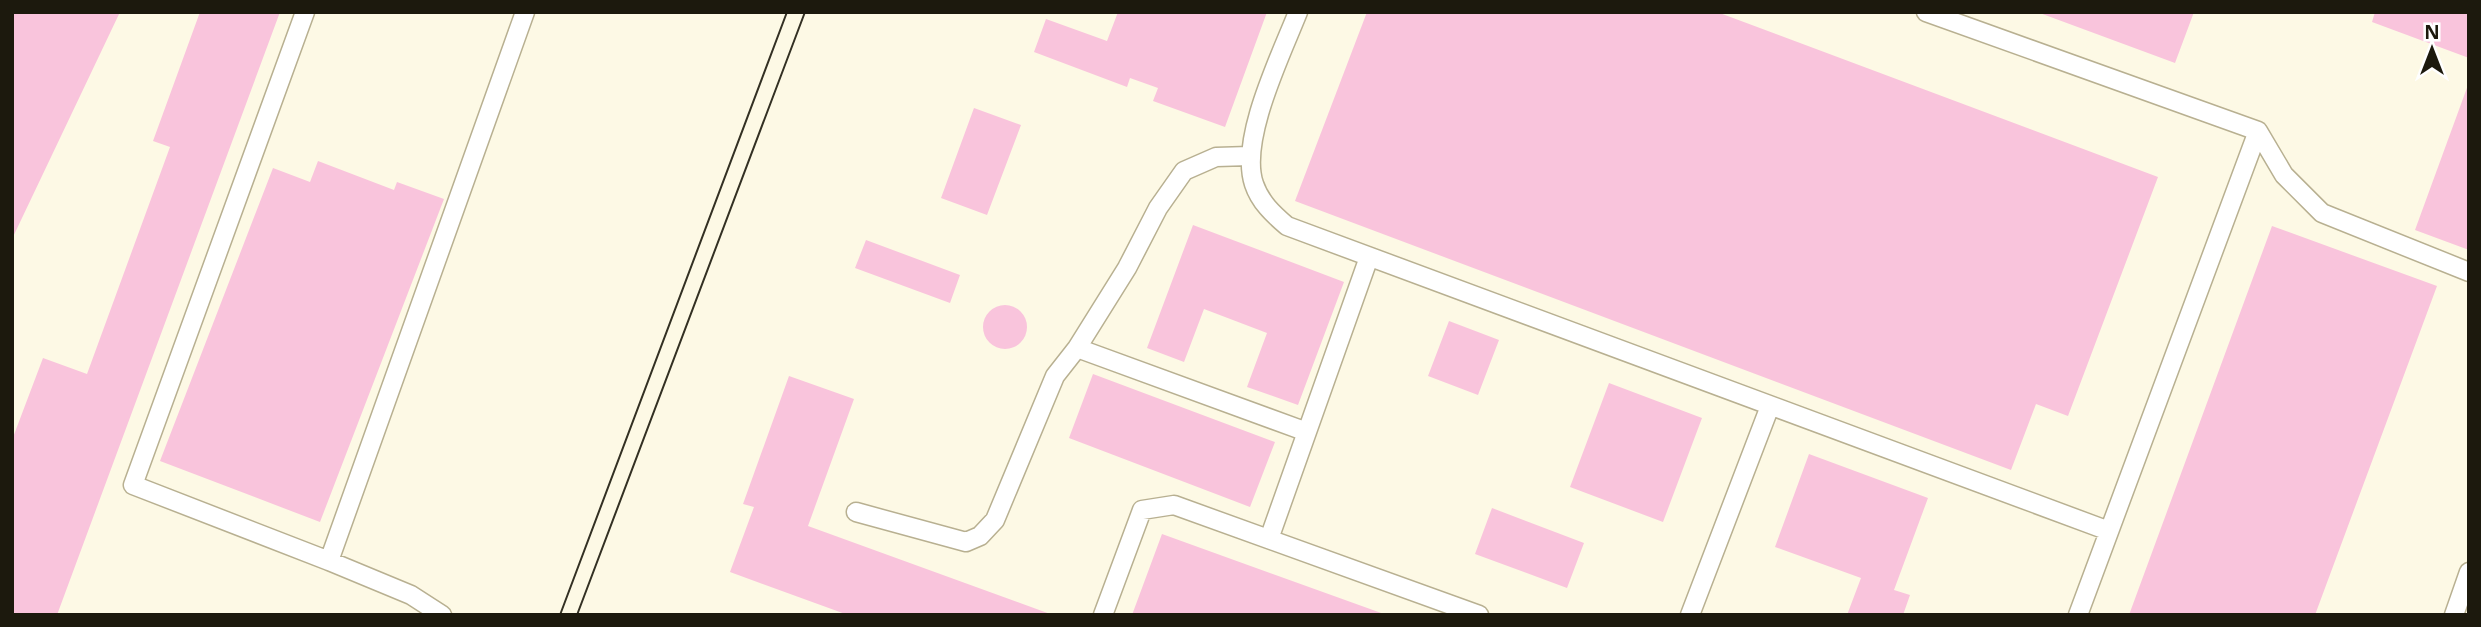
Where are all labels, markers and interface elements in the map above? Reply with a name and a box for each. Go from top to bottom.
north arrow [2397,14,2467,84]
text: N [2424,19,2440,45]

